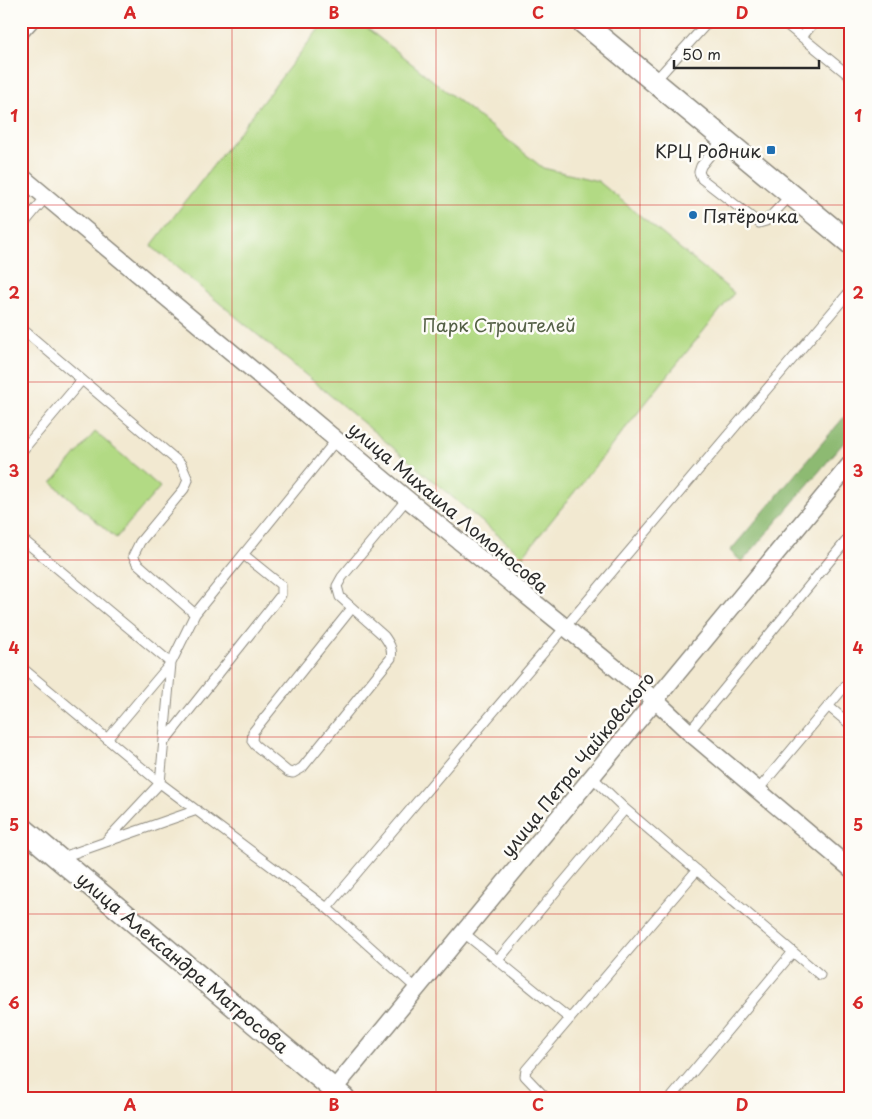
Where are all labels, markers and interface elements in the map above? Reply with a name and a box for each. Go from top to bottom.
text: A [124,0,137,24]
text: B [329,0,340,24]
text: C [532,0,544,24]
text: D [736,0,748,24]
scale bar [674,38,820,70]
text: 50 m [682,42,721,65]
text: 1 [10,103,18,127]
text: 1 [854,103,862,127]
place label: КРЦ Родник [655,137,761,164]
marker: КРЦ Родник [765,144,777,156]
place label: Пятёрочка [703,202,799,229]
marker: Пятёрочка [687,209,699,221]
text: 2 [8,280,20,304]
text: 2 [852,280,864,304]
park label: Парк Строителей [422,311,576,338]
street label: улица Михаила Ломоносова [343,415,556,600]
text: 3 [9,458,19,482]
text: 3 [853,458,863,482]
text: 4 [9,635,20,659]
text: 4 [853,635,864,659]
street label: улица Петра Чайковского [494,665,660,863]
text: 5 [9,812,19,836]
text: 5 [853,812,863,836]
street label: улица Александра Матросова [71,865,296,1060]
text: 6 [8,990,20,1014]
text: 6 [852,990,864,1014]
text: A [124,1092,137,1116]
text: B [329,1092,340,1116]
text: C [532,1092,544,1116]
text: D [736,1092,748,1116]

